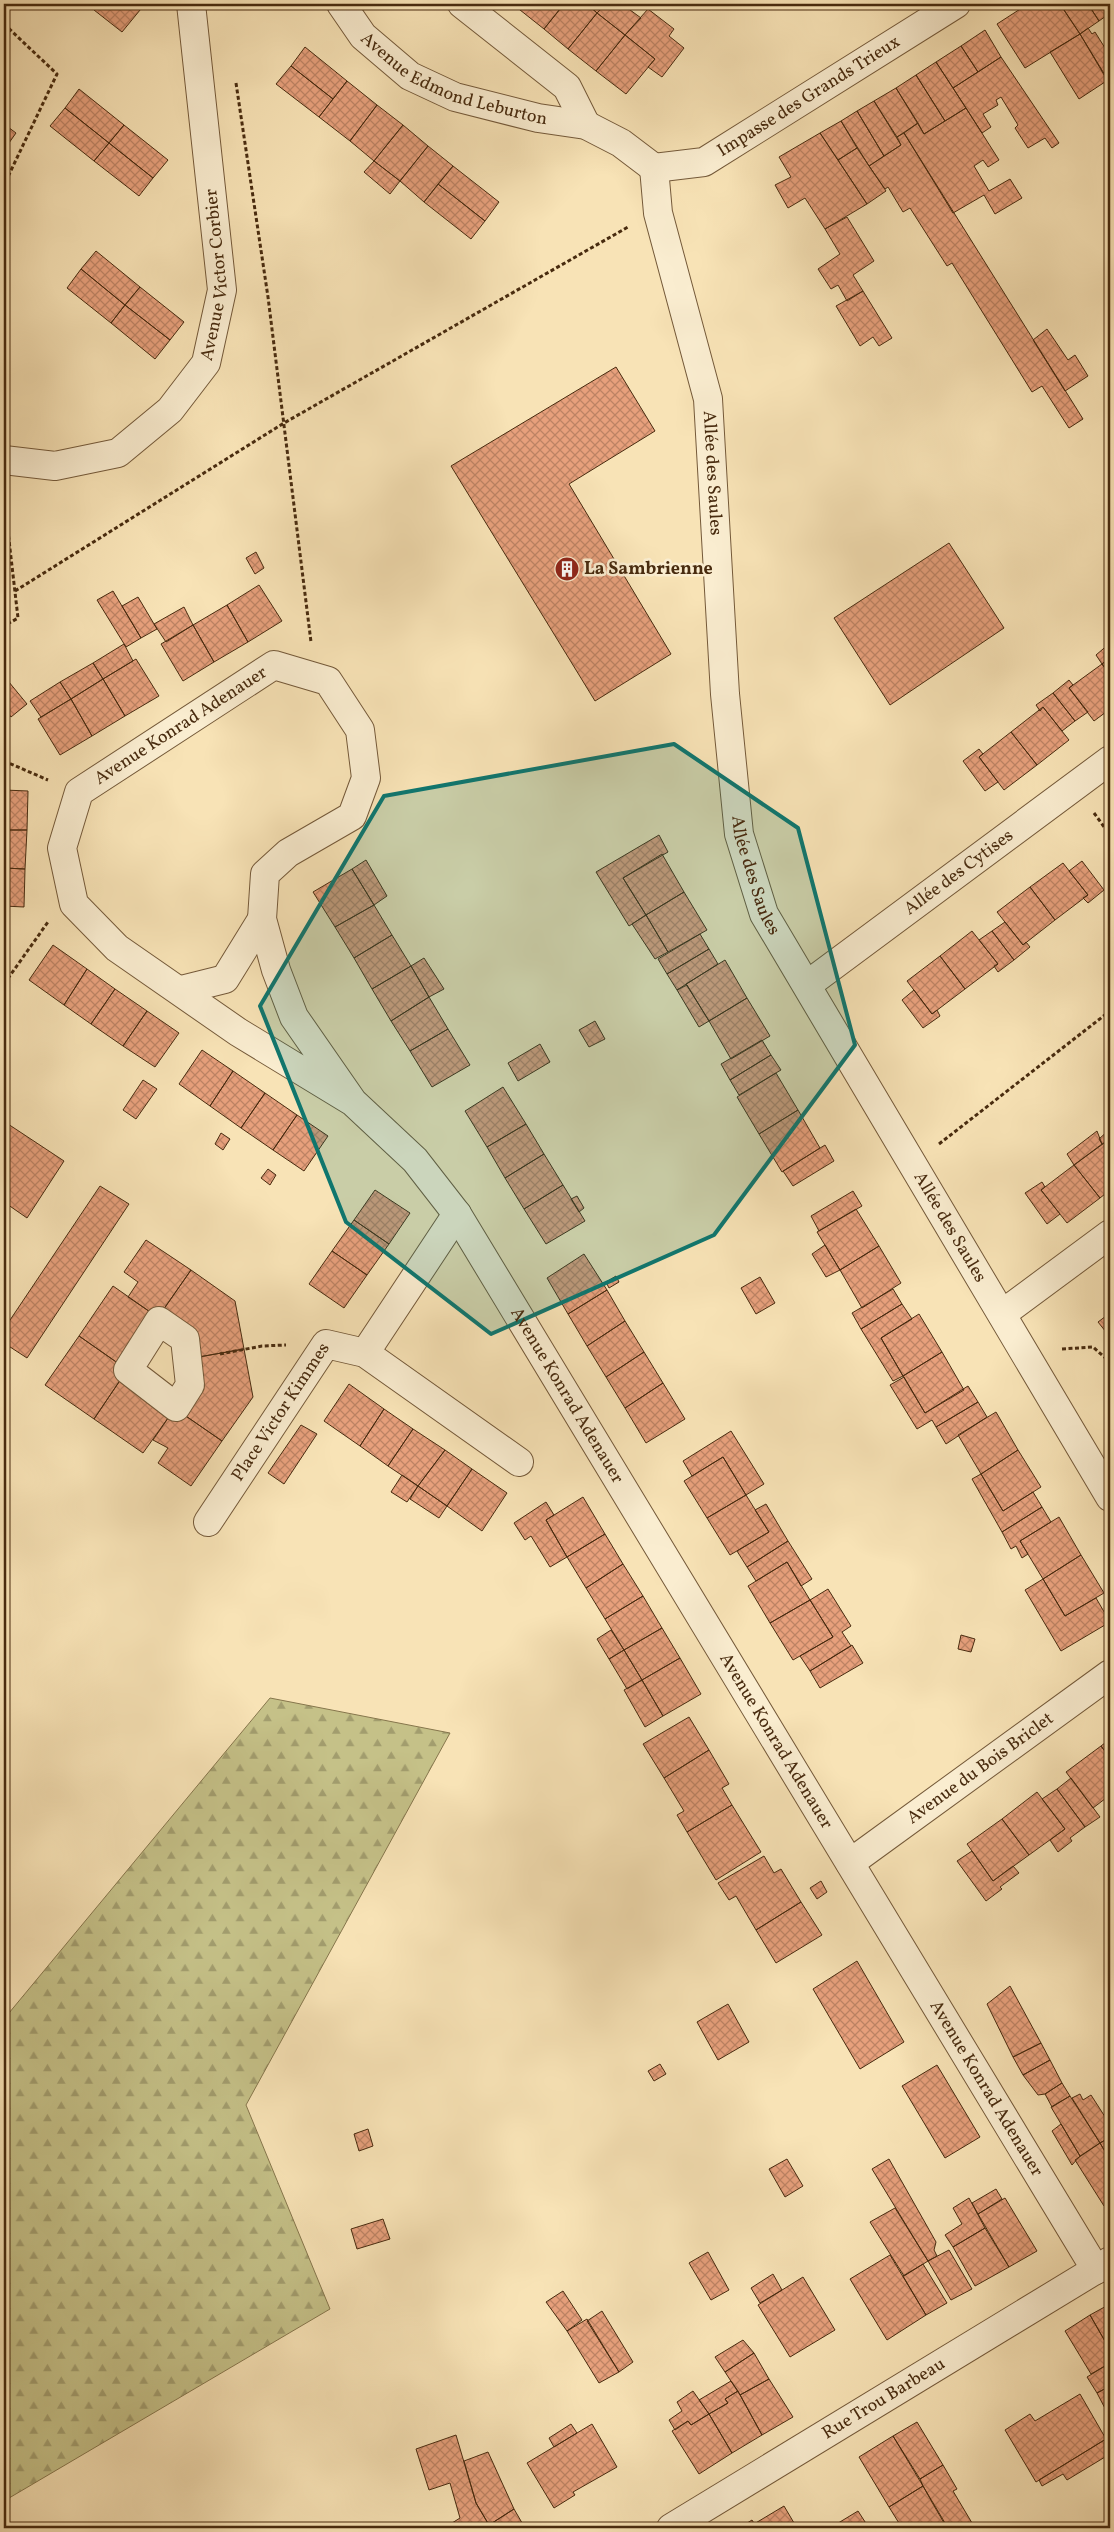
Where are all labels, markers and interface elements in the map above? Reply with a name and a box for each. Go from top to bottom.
street label: Avenue Edmond Leburton [355,27,549,132]
street label: Impasse des Grands Trieux [713,30,905,163]
street label: Avenue Victor Corbier [194,187,235,363]
street label: Allée des Saules [696,410,728,536]
building icon: La Sambrienne [554,556,580,582]
place label: La Sambrienne [584,557,713,582]
street label: Avenue Konrad Adenauer [90,660,273,791]
street label: Allée des Saules [725,814,786,940]
street label: Allée des Cytises [899,823,1019,921]
street label: Allée des Saules [907,1167,993,1287]
street label: Avenue Konrad Adenauer [504,1303,630,1489]
street label: Place Victor Kimmes [226,1338,336,1486]
street label: Avenue Konrad Adenauer [713,1648,839,1834]
street label: Avenue du Bois Briclet [902,1706,1059,1830]
street label: Avenue Konrad Adenauer [923,1996,1049,2182]
street label: Rue Trou Barbeau [817,2352,950,2446]

